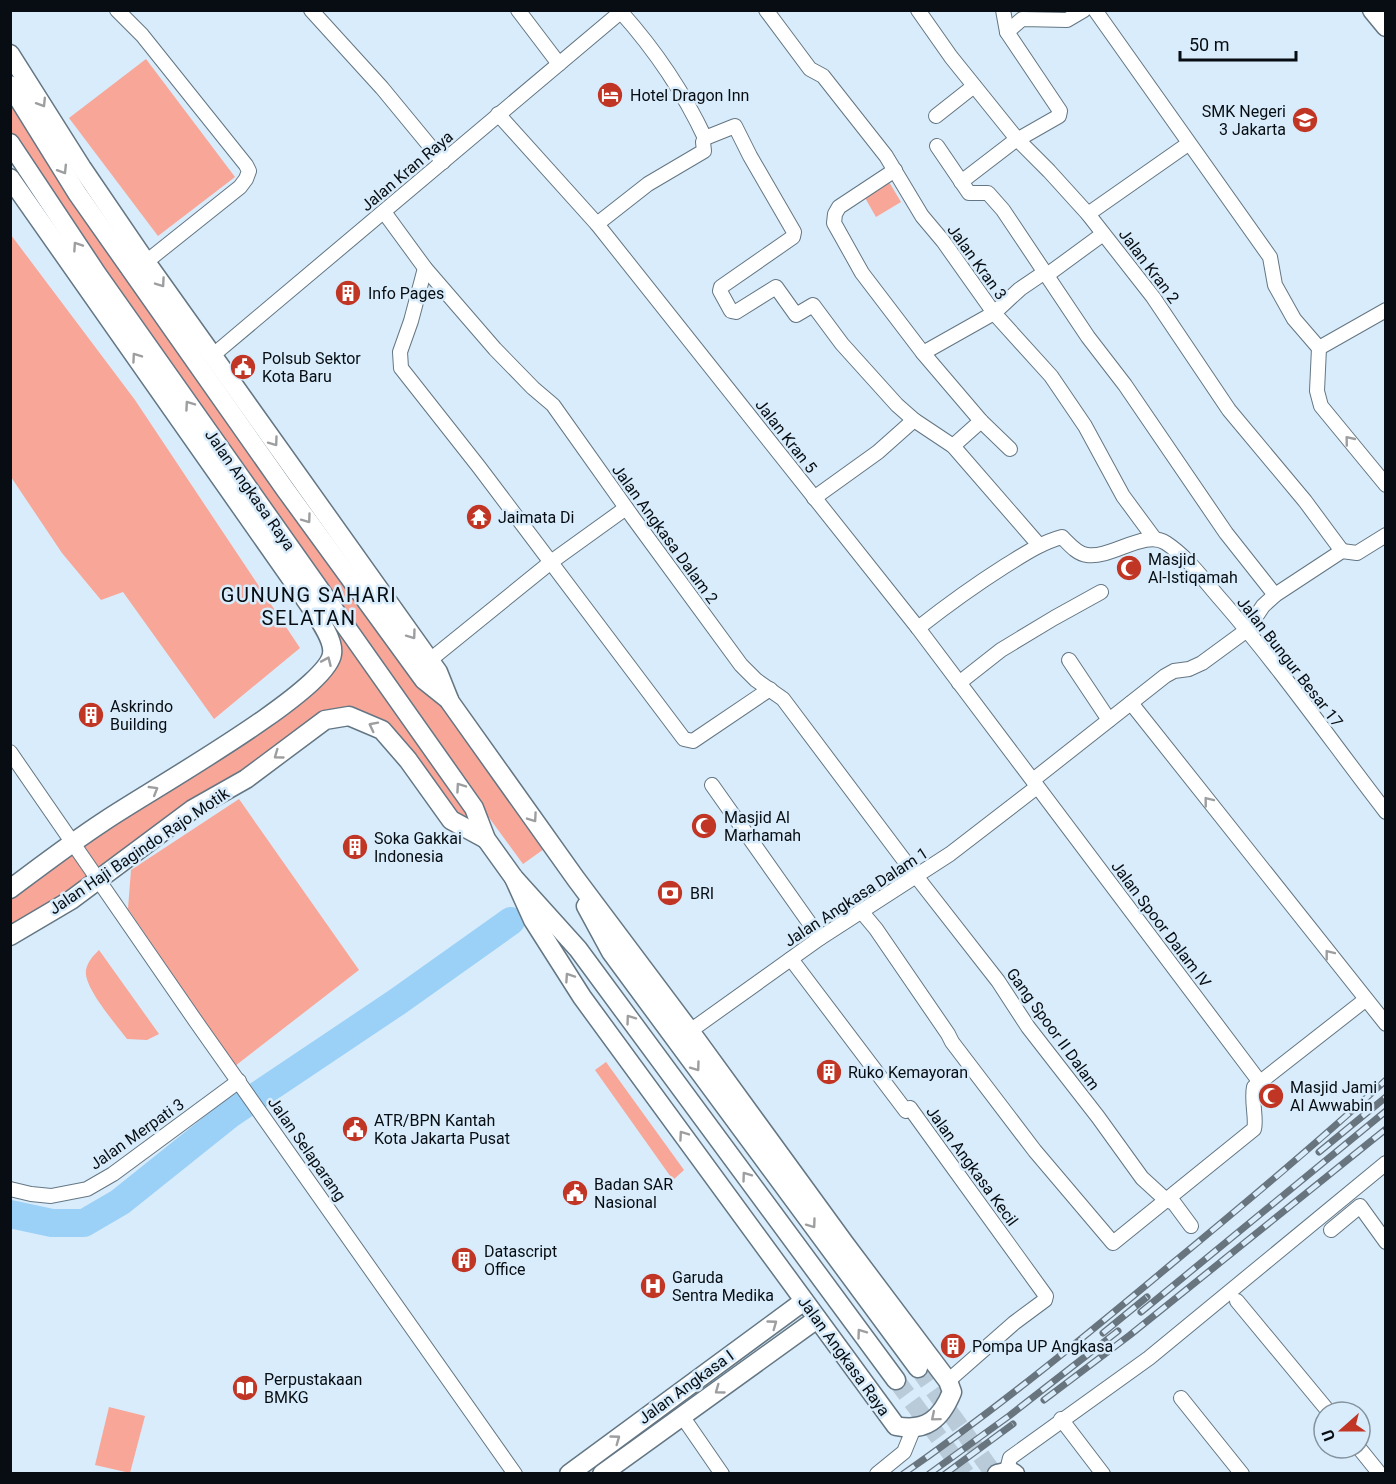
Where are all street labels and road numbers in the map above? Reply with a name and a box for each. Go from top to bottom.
street label: Jalan Kran Raya [357,127,457,215]
street label: Jalan Kran 3 [943,221,1011,303]
street label: Jalan Kran 2 [1115,225,1183,307]
street label: Jalan Kran 5 [751,395,821,477]
street label: Jalan Angkasa Raya [201,426,299,554]
street label: Jalan Angkasa Dalam 2 [608,461,722,607]
street label: Jalan Bungur Besar 17 [1233,593,1347,731]
street label: Jalan Haji Bagindo Rajo Motik [45,783,233,918]
street label: Jalan Angkasa Dalam 1 [780,843,932,951]
street label: Jalan Spoor Dalam IV [1107,857,1215,991]
street label: Gang Spoor II Dalam [1002,964,1104,1094]
street label: Jalan Selaparang [264,1093,350,1205]
street label: Jalan Merpati 3 [86,1095,188,1173]
street label: Jalan Angkasa Kecil [922,1102,1022,1230]
street label: Jalan Angkasa Raya [794,1292,894,1420]
street label: Jalan Angkasa I [635,1346,737,1428]

